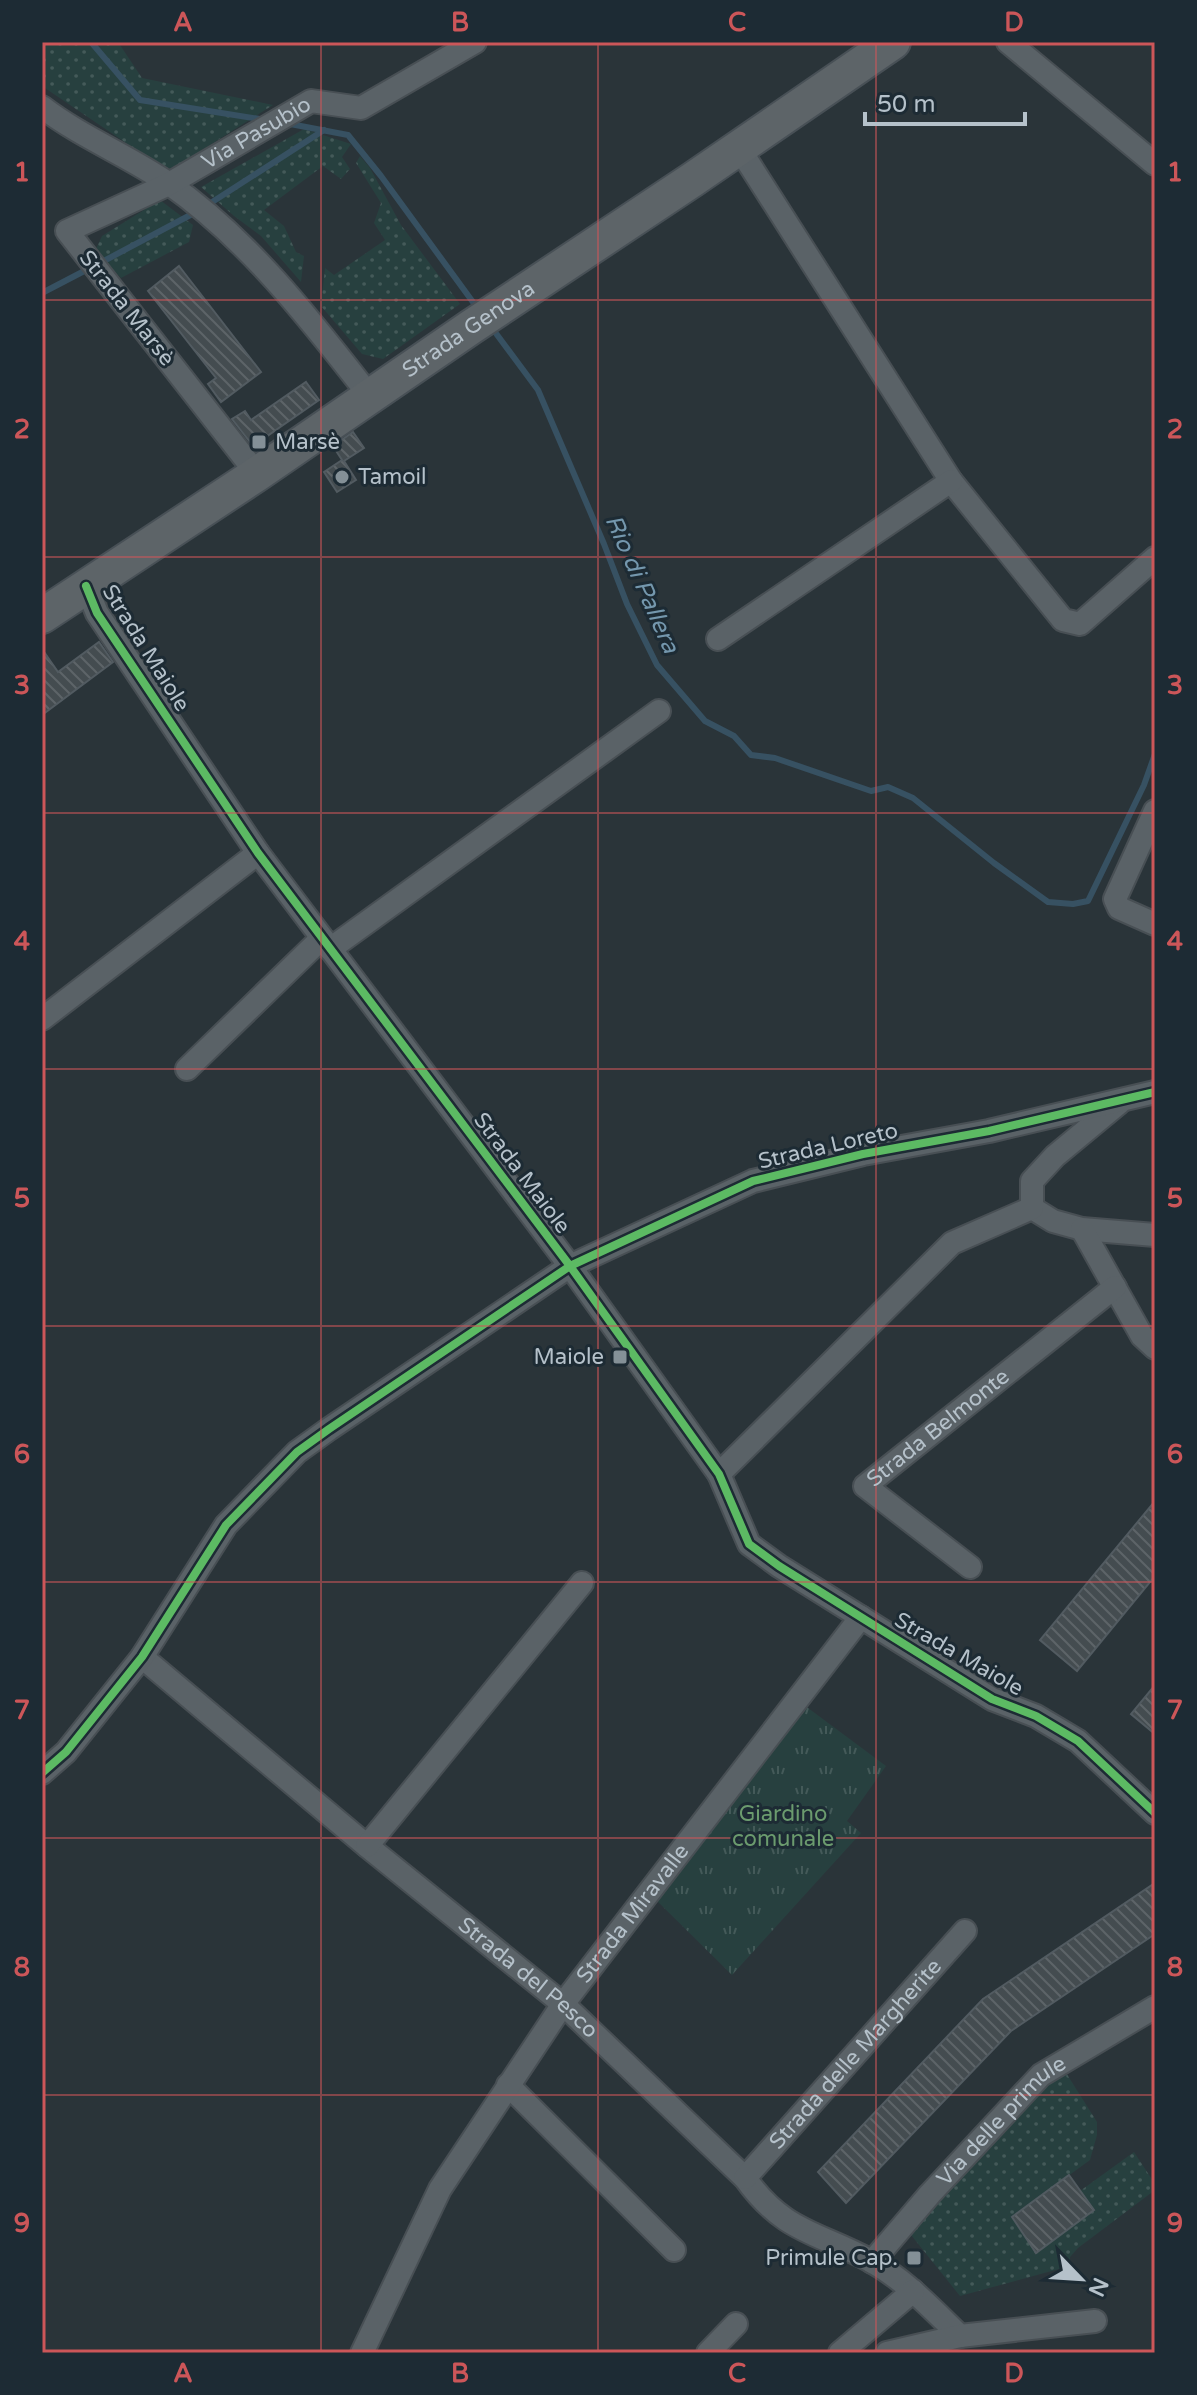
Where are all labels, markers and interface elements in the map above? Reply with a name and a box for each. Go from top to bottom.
text: A [173,7,193,38]
text: B [451,7,469,38]
text: C [728,7,746,38]
text: D [1004,7,1024,38]
scale bar [865,76,1025,126]
text: 50 m [877,90,935,119]
street label: Via Pasubio [197,91,316,175]
text: 1 [14,157,30,188]
text: 1 [1167,157,1183,188]
street label: Strada Marsè [74,245,180,371]
street label: Strada Genova [397,275,540,383]
text: 2 [14,414,30,445]
text: 2 [1167,414,1183,445]
place label: Marsè [275,429,340,455]
marker: Marsè [250,433,268,451]
place label: Tamoil [358,464,427,490]
marker: Tamoil [333,468,351,486]
water label: Rio di Pallera [599,510,686,658]
street label: Strada Maiole [97,580,195,716]
text: 3 [14,670,30,701]
text: 3 [1167,670,1183,701]
text: 4 [14,926,30,957]
text: 4 [1167,926,1183,957]
street label: Strada Maiole [468,1107,576,1239]
street label: Strada Loreto [756,1117,900,1175]
text: 5 [14,1183,30,1214]
text: 5 [1167,1183,1183,1214]
place label: Maiole [534,1344,604,1370]
marker: Maiole [611,1348,629,1366]
street label: Strada Belmonte [862,1363,1015,1492]
text: 6 [14,1439,30,1470]
text: 6 [1167,1439,1183,1470]
street label: Strada Maiole [890,1607,1028,1701]
text: 7 [14,1695,30,1726]
text: 7 [1167,1695,1183,1726]
park label: Giardino comunale [732,1801,834,1852]
street label: Strada Miravalle [571,1839,694,1988]
street label: Strada del Pesco [453,1912,603,2044]
text: 8 [14,1952,30,1983]
text: 8 [1167,1952,1183,1983]
street label: Strada delle Margherite [764,1954,947,2155]
street label: Via delle primule [931,2050,1071,2191]
text: 9 [14,2208,30,2239]
text: 9 [1167,2208,1183,2239]
north arrow [1041,2239,1121,2319]
place label: Primule Cap. [765,2245,898,2271]
marker: Primule Cap. [905,2249,923,2267]
text: N [1083,2274,1114,2301]
text: A [173,2358,193,2389]
text: B [451,2358,469,2389]
text: C [728,2358,746,2389]
text: D [1004,2358,1024,2389]

